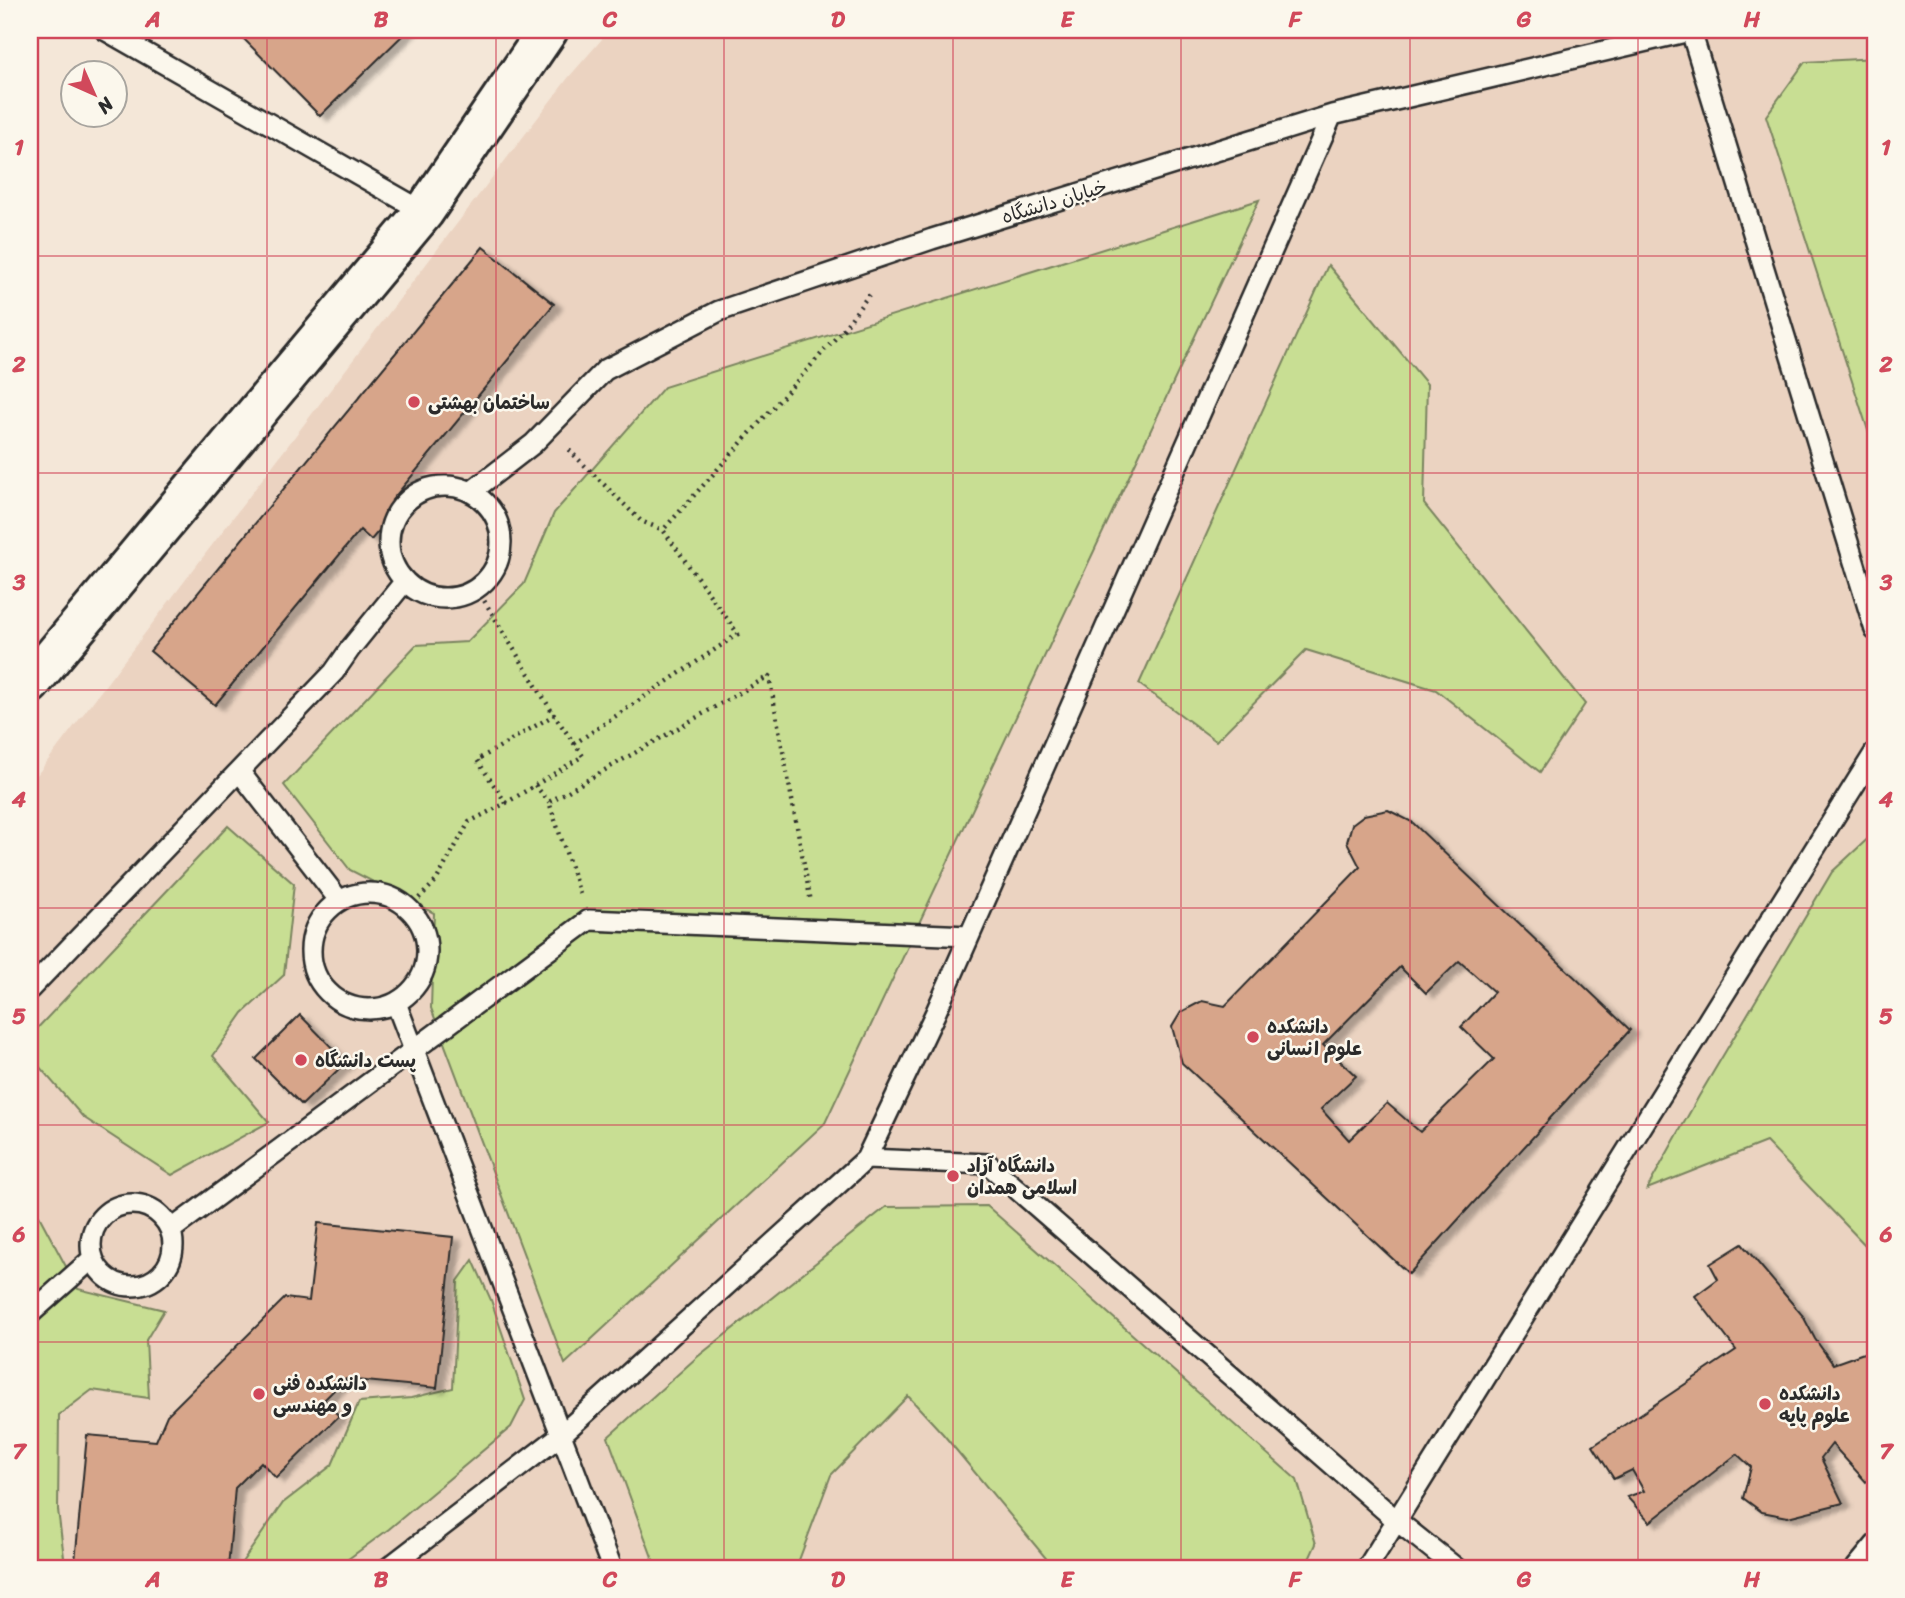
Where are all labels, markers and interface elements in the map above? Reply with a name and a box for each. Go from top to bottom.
text: A [144,0,161,40]
text: B [374,0,389,40]
text: C [602,0,618,40]
text: D [831,0,846,40]
text: E [1061,0,1076,40]
text: F [1288,0,1303,40]
text: G [1516,0,1532,40]
text: H [1743,0,1761,40]
north arrow [60,60,130,130]
text: N [89,89,123,123]
text: 1 [14,127,24,168]
text: 1 [1881,127,1891,168]
street label: خیابان دانشگاه [997,170,1111,233]
text: 2 [11,344,26,385]
text: 2 [1878,344,1893,385]
place label: ساختمان بهشتی [428,386,550,419]
marker: ساختمان بهشتی [406,394,422,410]
text: 3 [12,562,26,603]
text: 3 [1879,562,1893,603]
text: 4 [11,779,27,820]
text: 4 [1878,779,1894,820]
text: 5 [12,996,26,1037]
text: 5 [1879,996,1893,1037]
place label: دانشکده علوم انسانی [1267,1010,1362,1065]
marker: دانشکده علوم انسانی [1245,1029,1261,1045]
place label: پست دانشگاه [315,1044,416,1077]
marker: پست دانشگاه [293,1052,309,1068]
place label: دانشگاه آزاد اسلامی همدان [967,1149,1077,1204]
marker: دانشگاه آزاد اسلامی همدان [945,1168,961,1184]
text: 6 [11,1214,26,1255]
text: 6 [1878,1214,1893,1255]
place label: دانشکده فنی و مهندسی [273,1367,367,1422]
place label: دانشکده علوم پایه [1779,1377,1850,1432]
marker: دانشکده فنی و مهندسی [251,1386,267,1402]
marker: دانشکده علوم پایه [1757,1396,1773,1412]
text: 7 [12,1431,27,1472]
text: 7 [1879,1431,1894,1472]
text: A [144,1559,161,1598]
text: B [374,1559,389,1598]
text: C [602,1559,618,1598]
text: D [831,1559,846,1598]
text: E [1061,1559,1076,1598]
text: F [1288,1559,1303,1598]
text: G [1516,1559,1532,1598]
text: H [1743,1559,1761,1598]

